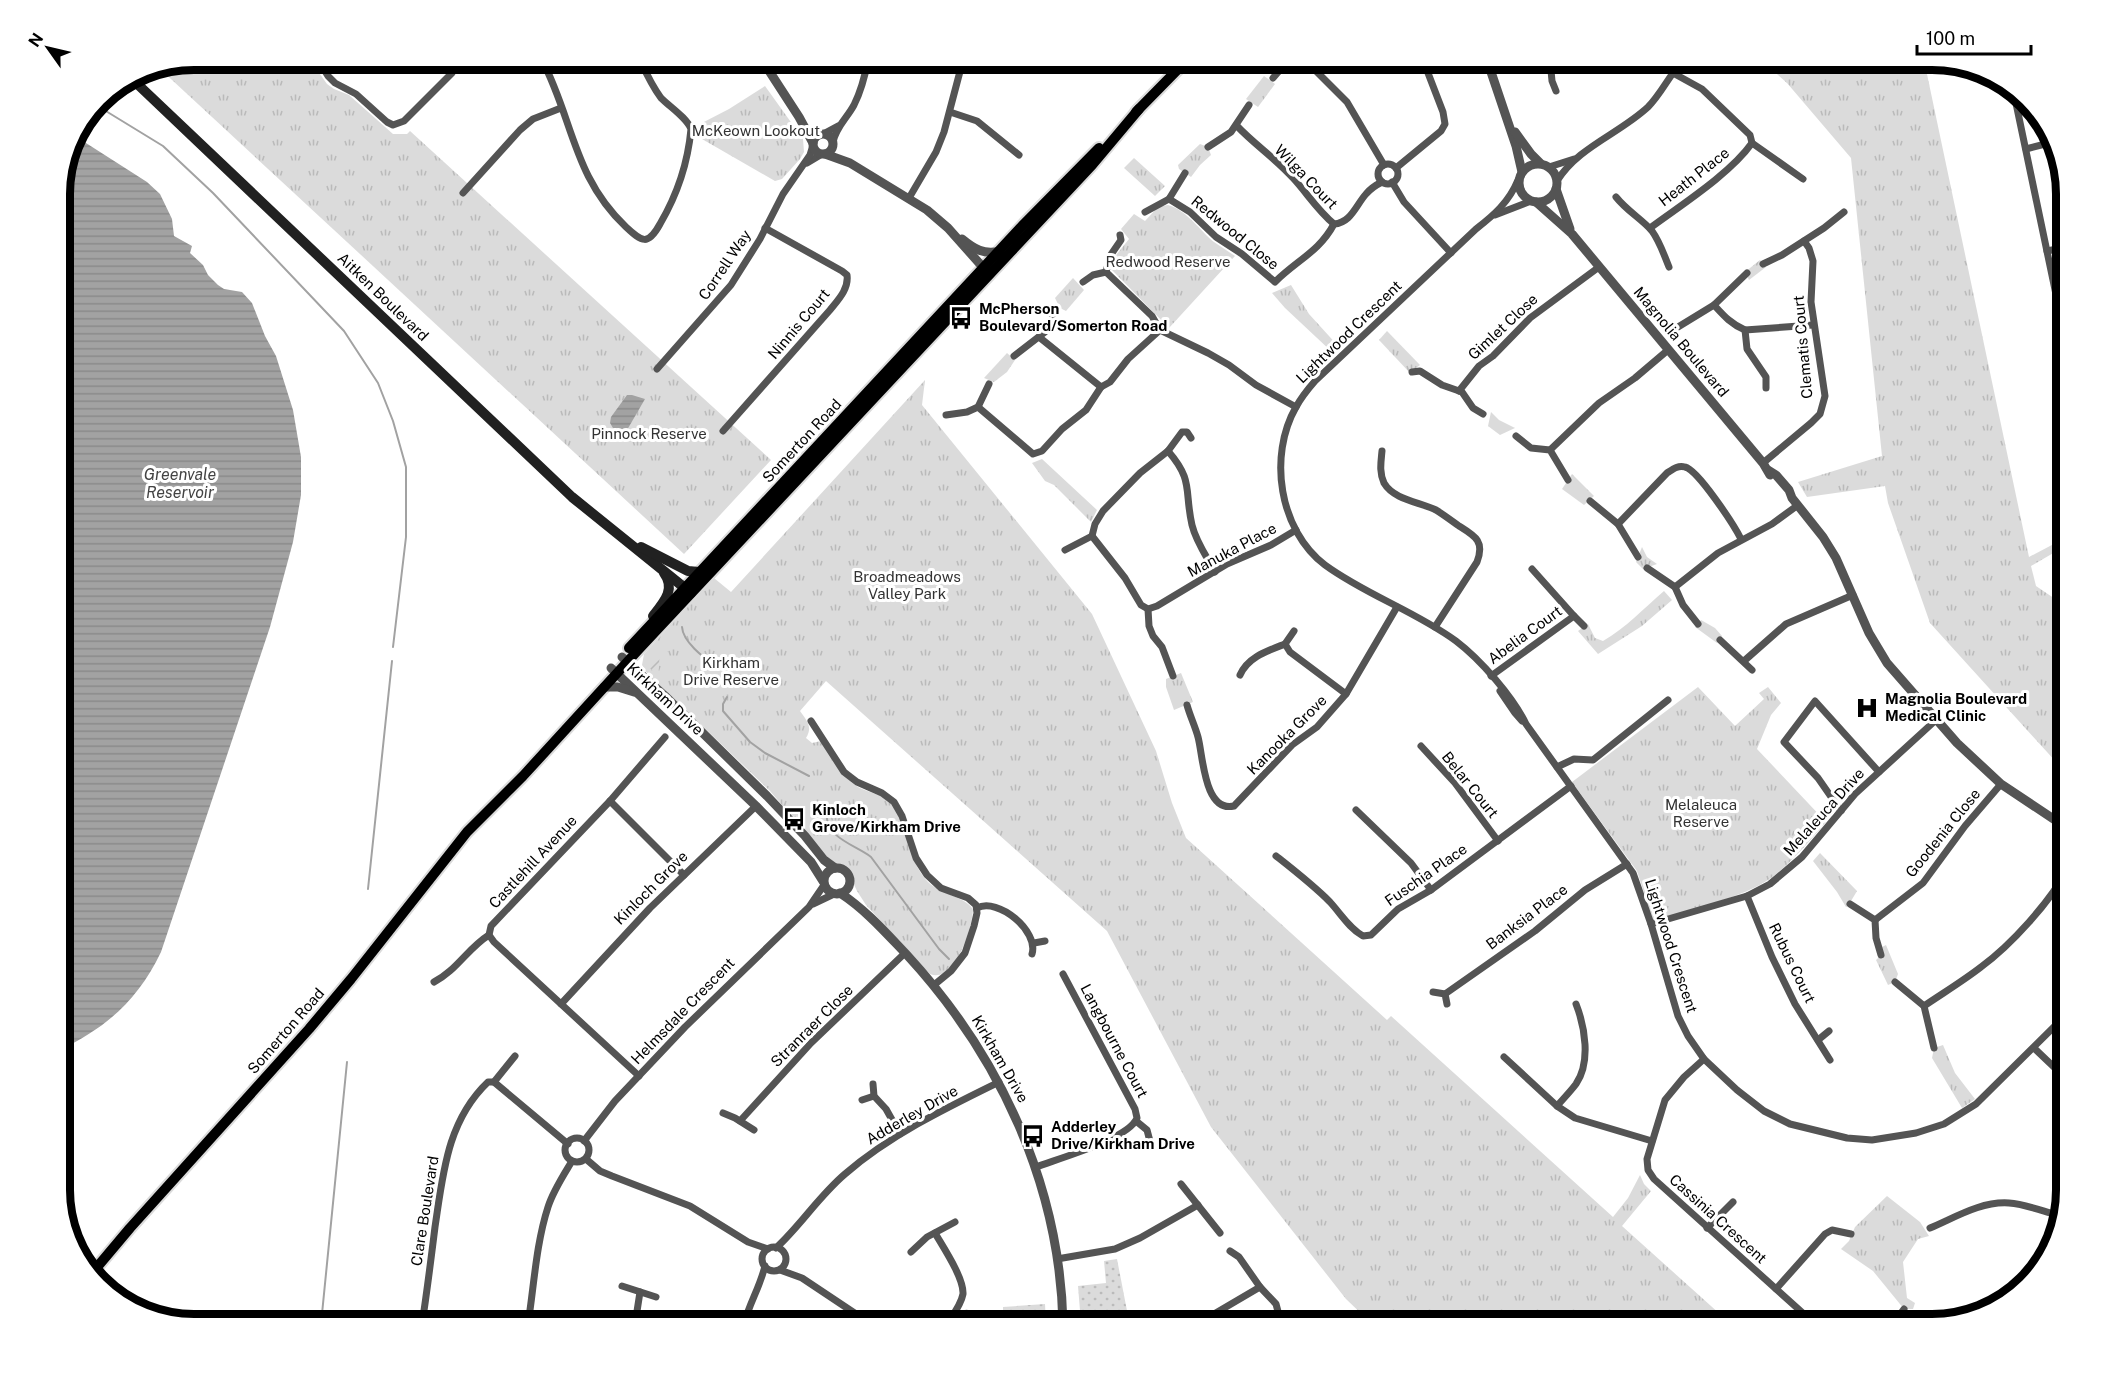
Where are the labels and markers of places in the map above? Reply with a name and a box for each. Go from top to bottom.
place label: McPherson Boulevard/Somerton Road [979,300,1167,334]
bus stop icon: McPherson Boulevard/Somerton Road [948,305,974,331]
place label: Magnolia Boulevard Medical Clinic [1885,690,2027,724]
hospital icon: Magnolia Boulevard Medical Clinic [1854,695,1880,721]
place label: Kinloch Grove/Kirkham Drive [812,801,961,835]
bus stop icon: Kinloch Grove/Kirkham Drive [781,806,807,832]
place label: Adderley Drive/Kirkham Drive [1051,1118,1195,1152]
bus stop icon: Adderley Drive/Kirkham Drive [1020,1123,1046,1149]

